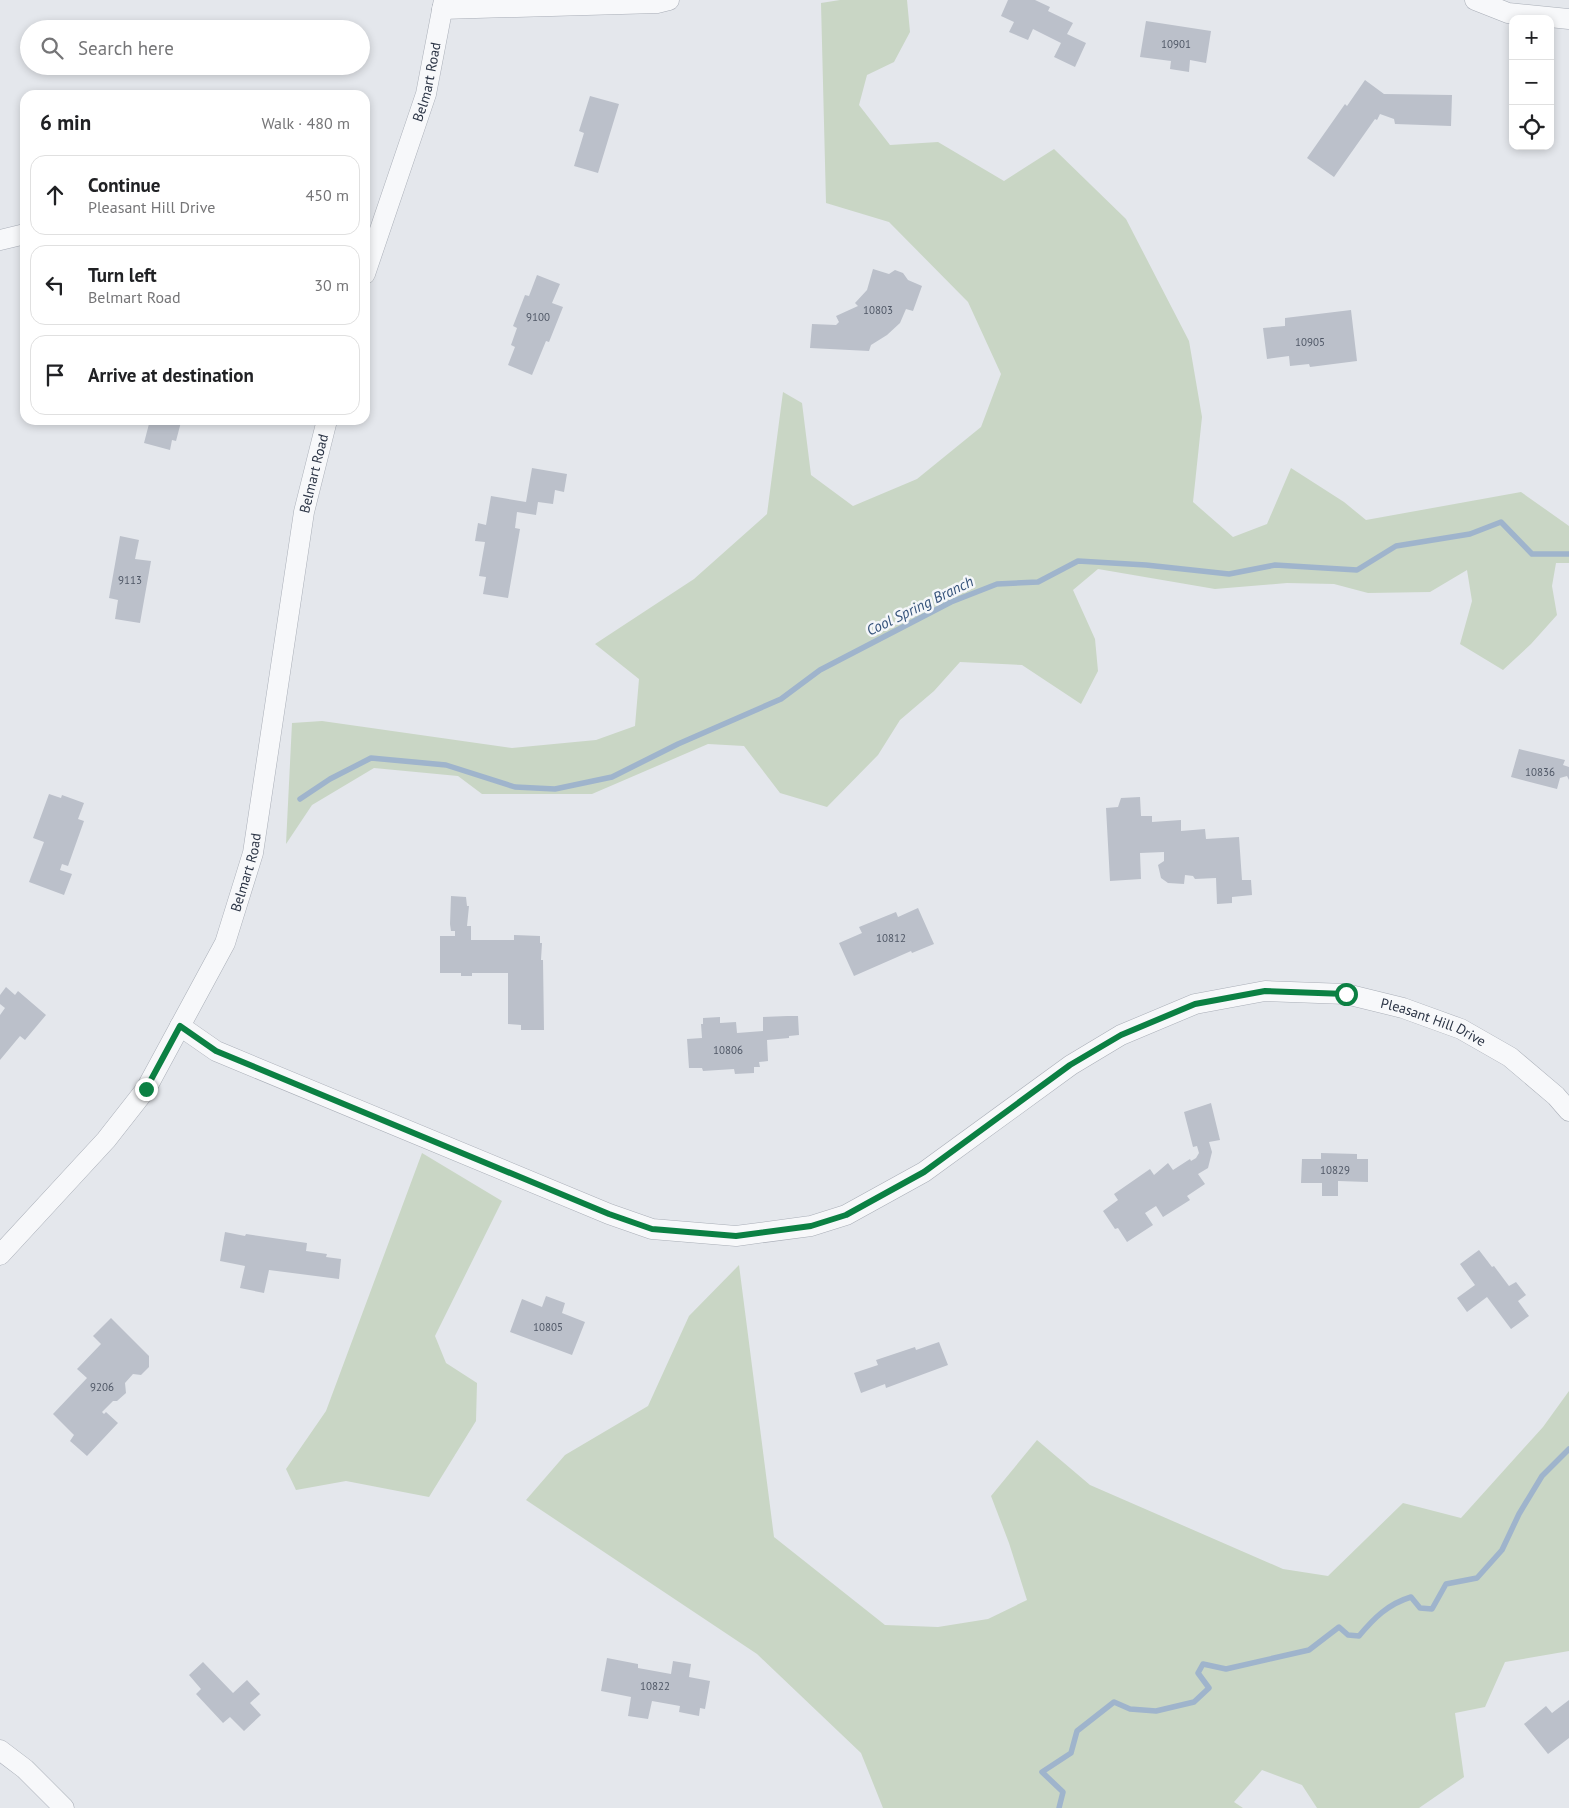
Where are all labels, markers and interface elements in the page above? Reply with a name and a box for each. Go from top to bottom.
map controls [1509,15,1554,150]
button: + [1509,15,1554,60]
search box [20,20,370,75]
icon: search [38,34,66,62]
text: Search here [78,36,174,60]
house number: 10901 [1161,37,1191,51]
street label: Belmart Road [408,41,445,124]
button: − [1509,60,1554,105]
button: locate [1509,105,1554,150]
text: 6 min [40,109,91,136]
text: Walk · 480 m [261,113,350,133]
text: Continue [88,173,160,197]
icon: ahead [41,181,69,209]
text: 450 m [306,185,349,205]
text: Pleasant Hill Drive [88,197,215,217]
text: Turn left [88,263,157,287]
icon: left [41,271,69,299]
text: 30 m [314,275,349,295]
text: Belmart Road [88,287,181,307]
house number: 10803 [863,303,893,317]
house number: 9100 [526,310,550,324]
house number: 10905 [1295,335,1325,349]
icon: arrive [41,361,69,389]
text: Arrive at destination [88,363,254,387]
street label: Belmart Road [295,432,332,515]
water label: Cool Spring Branch [863,571,976,640]
house number: 9113 [118,573,142,587]
house number: 10836 [1525,765,1555,779]
street label: Belmart Road [226,832,265,914]
house number: 10812 [876,931,906,945]
route start [1335,983,1358,1006]
street label: Pleasant Hill Drive [1379,994,1489,1050]
house number: 10806 [713,1043,743,1057]
route end [135,1078,158,1101]
house number: 10829 [1320,1163,1350,1177]
house number: 10805 [533,1320,563,1334]
house number: 9206 [90,1380,114,1394]
house number: 10822 [640,1679,670,1693]

